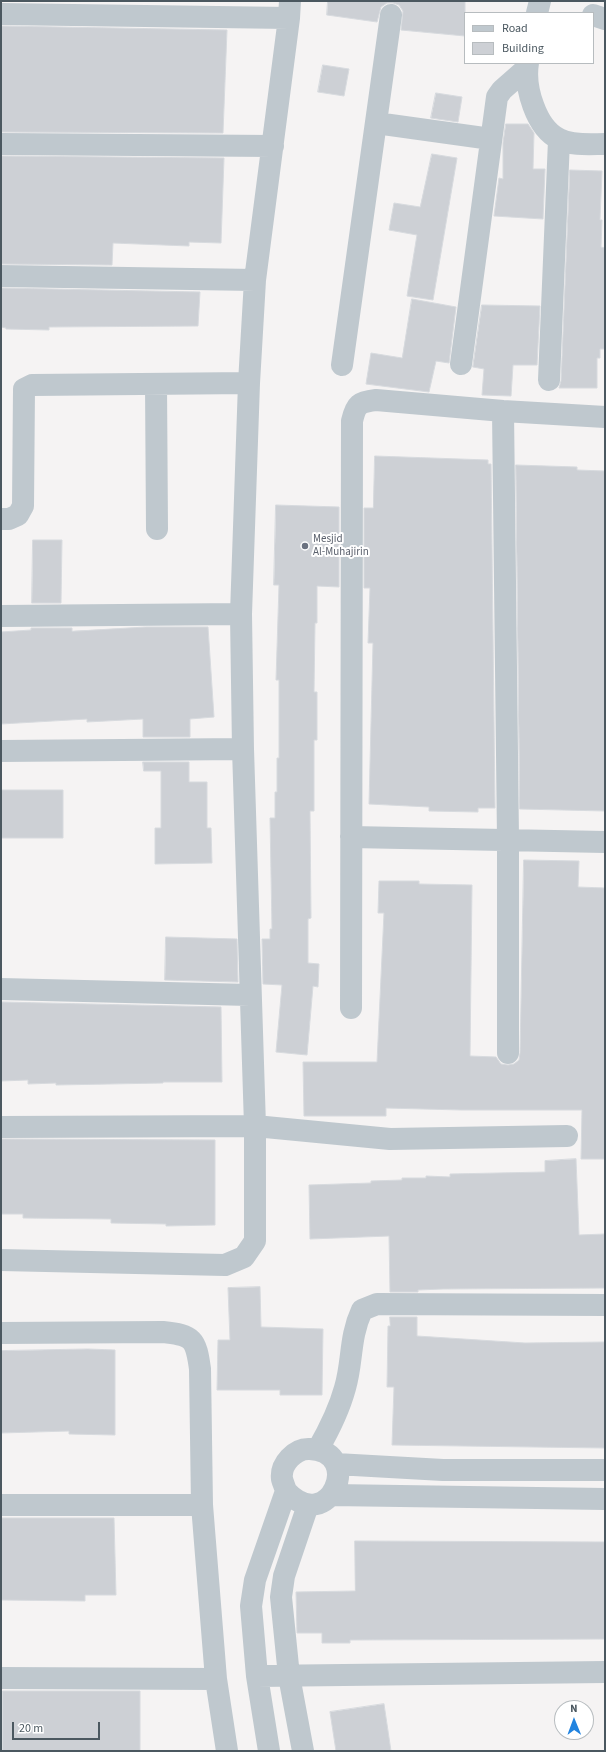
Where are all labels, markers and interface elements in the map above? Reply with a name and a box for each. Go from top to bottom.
legend [464,12,594,64]
text: Road [502,20,528,37]
text: Building [502,40,544,57]
place label: Mesjid Al-Muhajirin [313,533,369,559]
marker: Mesjid Al-Muhajirin [300,541,310,551]
north arrow [554,1700,594,1740]
text: N [570,1701,578,1716]
scale bar [14,1714,102,1740]
text: 20 m [19,1720,43,1737]

